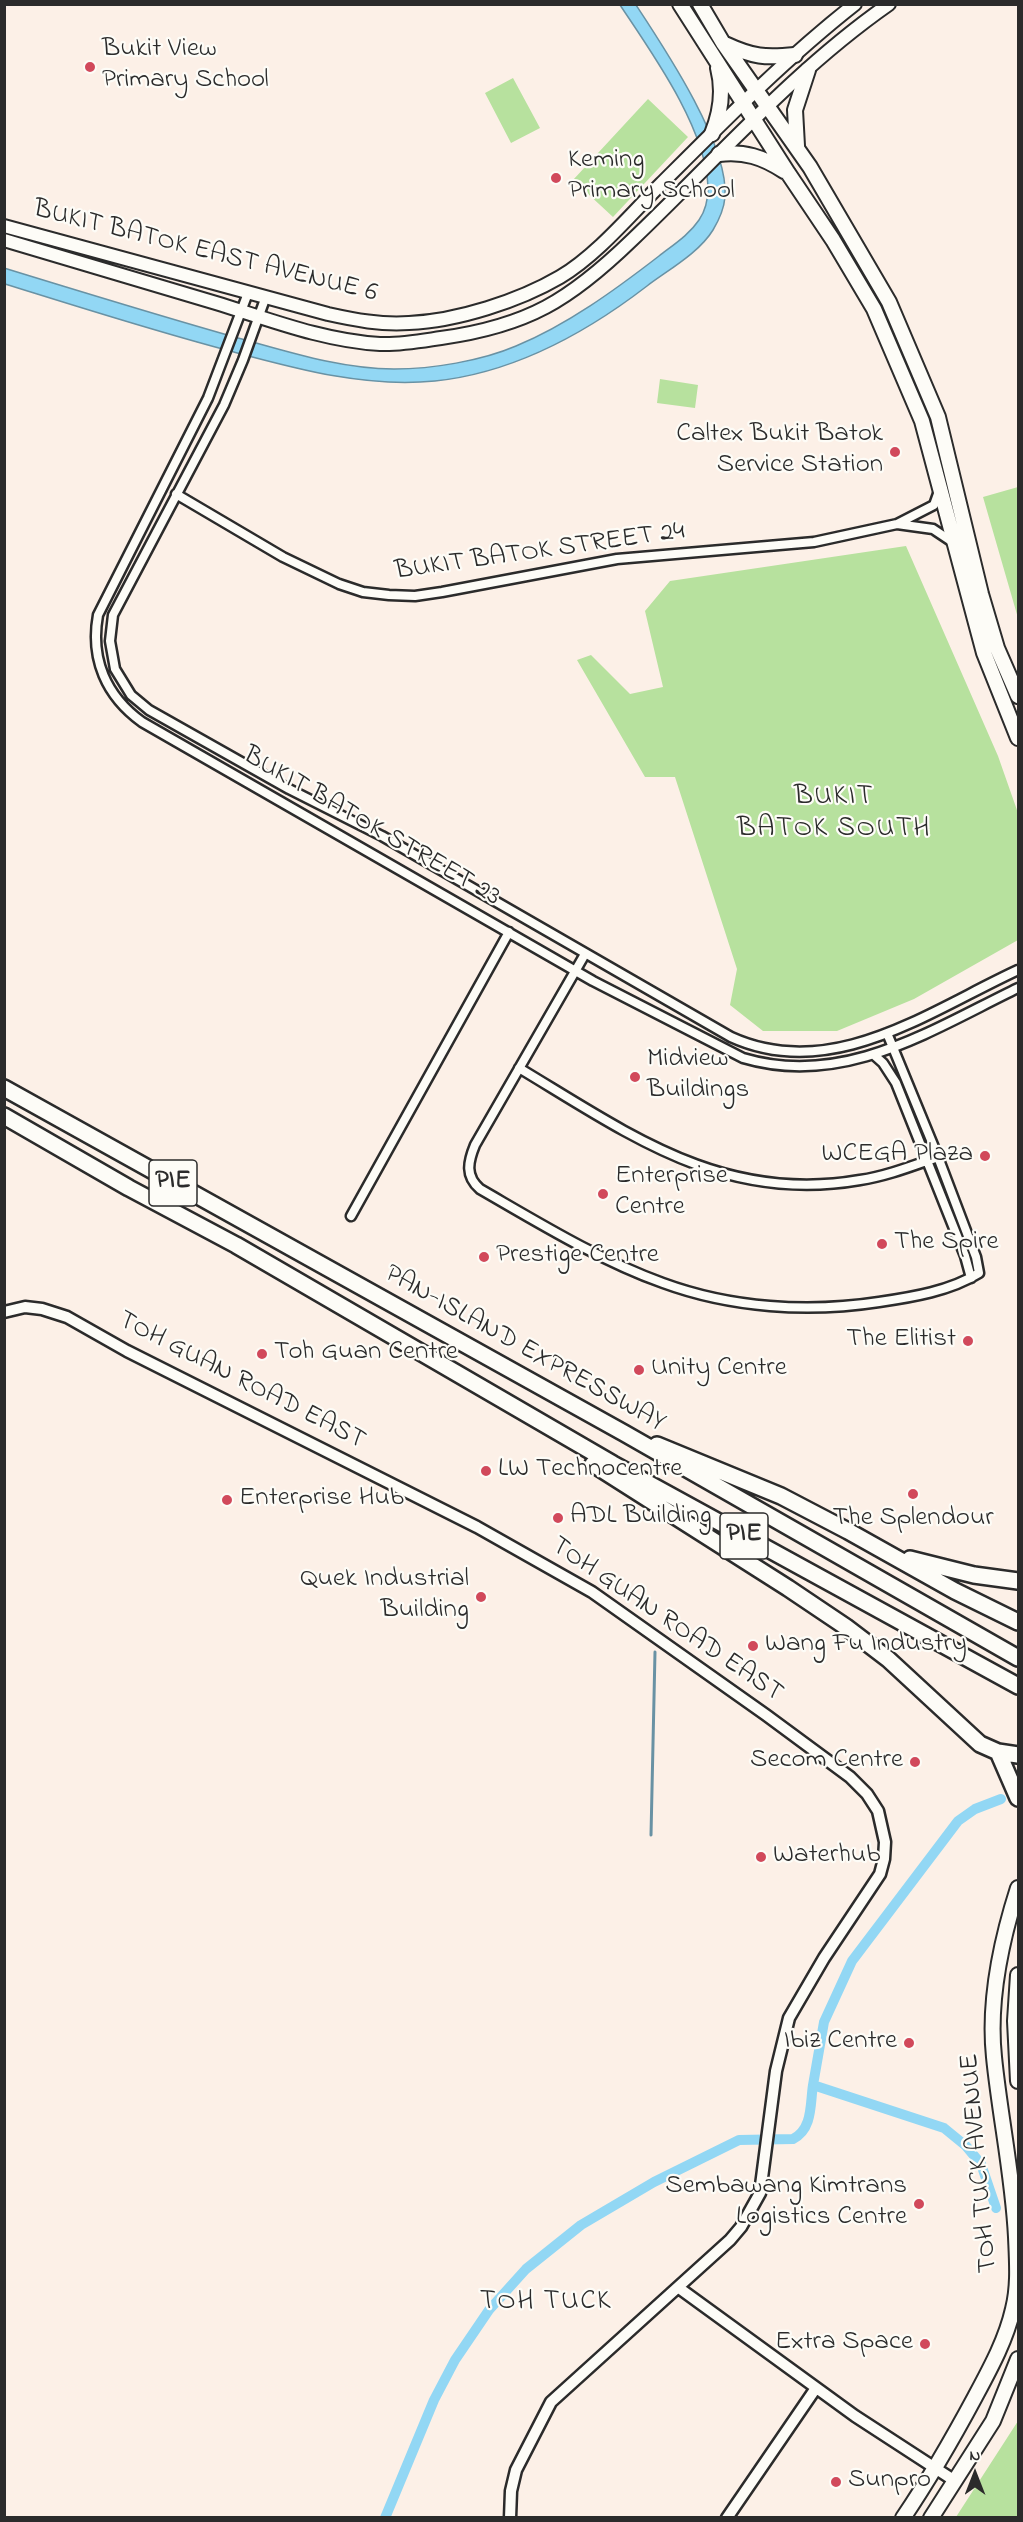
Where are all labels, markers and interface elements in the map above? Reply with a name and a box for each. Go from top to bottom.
place label: Bukit View Primary School [102,35,269,98]
marker: Bukit View Primary School [83,60,97,74]
place label: Keming Primary School [568,146,735,209]
marker: Keming Primary School [549,171,563,185]
street label: BUKIT BATOK EAST AVENUE 6 [30,195,380,311]
place label: Caltex Bukit Batok Service Station [676,420,883,483]
marker: Caltex Bukit Batok Service Station [888,445,902,459]
street label: BUKIT BATOK STREET 24 [393,517,687,589]
street label: BUKIT BATOK STREET 23 [236,741,506,915]
district label: BUKIT BATOK SOUTH [737,781,931,847]
place label: Midview Buildings [647,1045,749,1108]
marker: Midview Buildings [628,1070,642,1084]
place label: WCEGA Plaza [822,1140,973,1172]
marker: WCEGA Plaza [978,1149,992,1163]
road number: PIE [149,1160,197,1206]
place label: Enterprise Centre [615,1162,728,1225]
marker: Enterprise Centre [596,1187,610,1201]
place label: The Spire [894,1228,998,1260]
marker: The Spire [875,1237,889,1251]
place label: Prestige Centre [496,1241,659,1273]
marker: Prestige Centre [477,1250,491,1264]
street label: PAN-ISLAND EXPRESSWAY [378,1259,670,1441]
street label: TOH GUAN ROAD EAST [112,1306,370,1458]
place label: The Elitist [846,1325,956,1357]
marker: The Elitist [961,1334,975,1348]
place label: Toh Guan Centre [274,1338,458,1370]
marker: Toh Guan Centre [255,1347,269,1361]
place label: Unity Centre [651,1354,787,1386]
marker: Unity Centre [632,1363,646,1377]
place label: LW Technocentre [498,1455,682,1487]
marker: LW Technocentre [479,1464,493,1478]
place label: Enterprise Hub [239,1484,404,1516]
marker: The Splendour [906,1487,920,1501]
marker: Enterprise Hub [220,1493,234,1507]
place label: ADL Building [570,1502,712,1534]
place label: The Splendour [832,1504,994,1536]
marker: ADL Building [551,1511,565,1525]
road number: PIE [720,1513,768,1559]
street label: TOH GUAN ROAD EAST [544,1531,788,1711]
place label: Quek Industrial Building [300,1565,469,1628]
marker: Quek Industrial Building [474,1590,488,1604]
place label: Wang Fu Industry [765,1630,967,1662]
marker: Wang Fu Industry [746,1639,760,1653]
place label: Secom Centre [750,1746,903,1778]
marker: Secom Centre [908,1755,922,1769]
place label: Waterhub [773,1841,880,1873]
marker: Waterhub [754,1850,768,1864]
place label: Ibiz Centre [784,2027,897,2059]
marker: Ibiz Centre [902,2036,916,2050]
street label: TOH TUCK AVENUE [955,2052,1007,2274]
place label: Sembawang Kimtrans Logistics Centre [665,2172,907,2235]
marker: Sembawang Kimtrans Logistics Centre [912,2197,926,2211]
district label: TOH TUCK [480,2286,612,2320]
place label: Extra Space [775,2328,913,2360]
marker: Extra Space [918,2337,932,2351]
north arrow [945,2444,1005,2504]
text: N [970,2444,980,2468]
place label: Sunpro [848,2466,931,2498]
marker: Sunpro [829,2475,843,2489]

